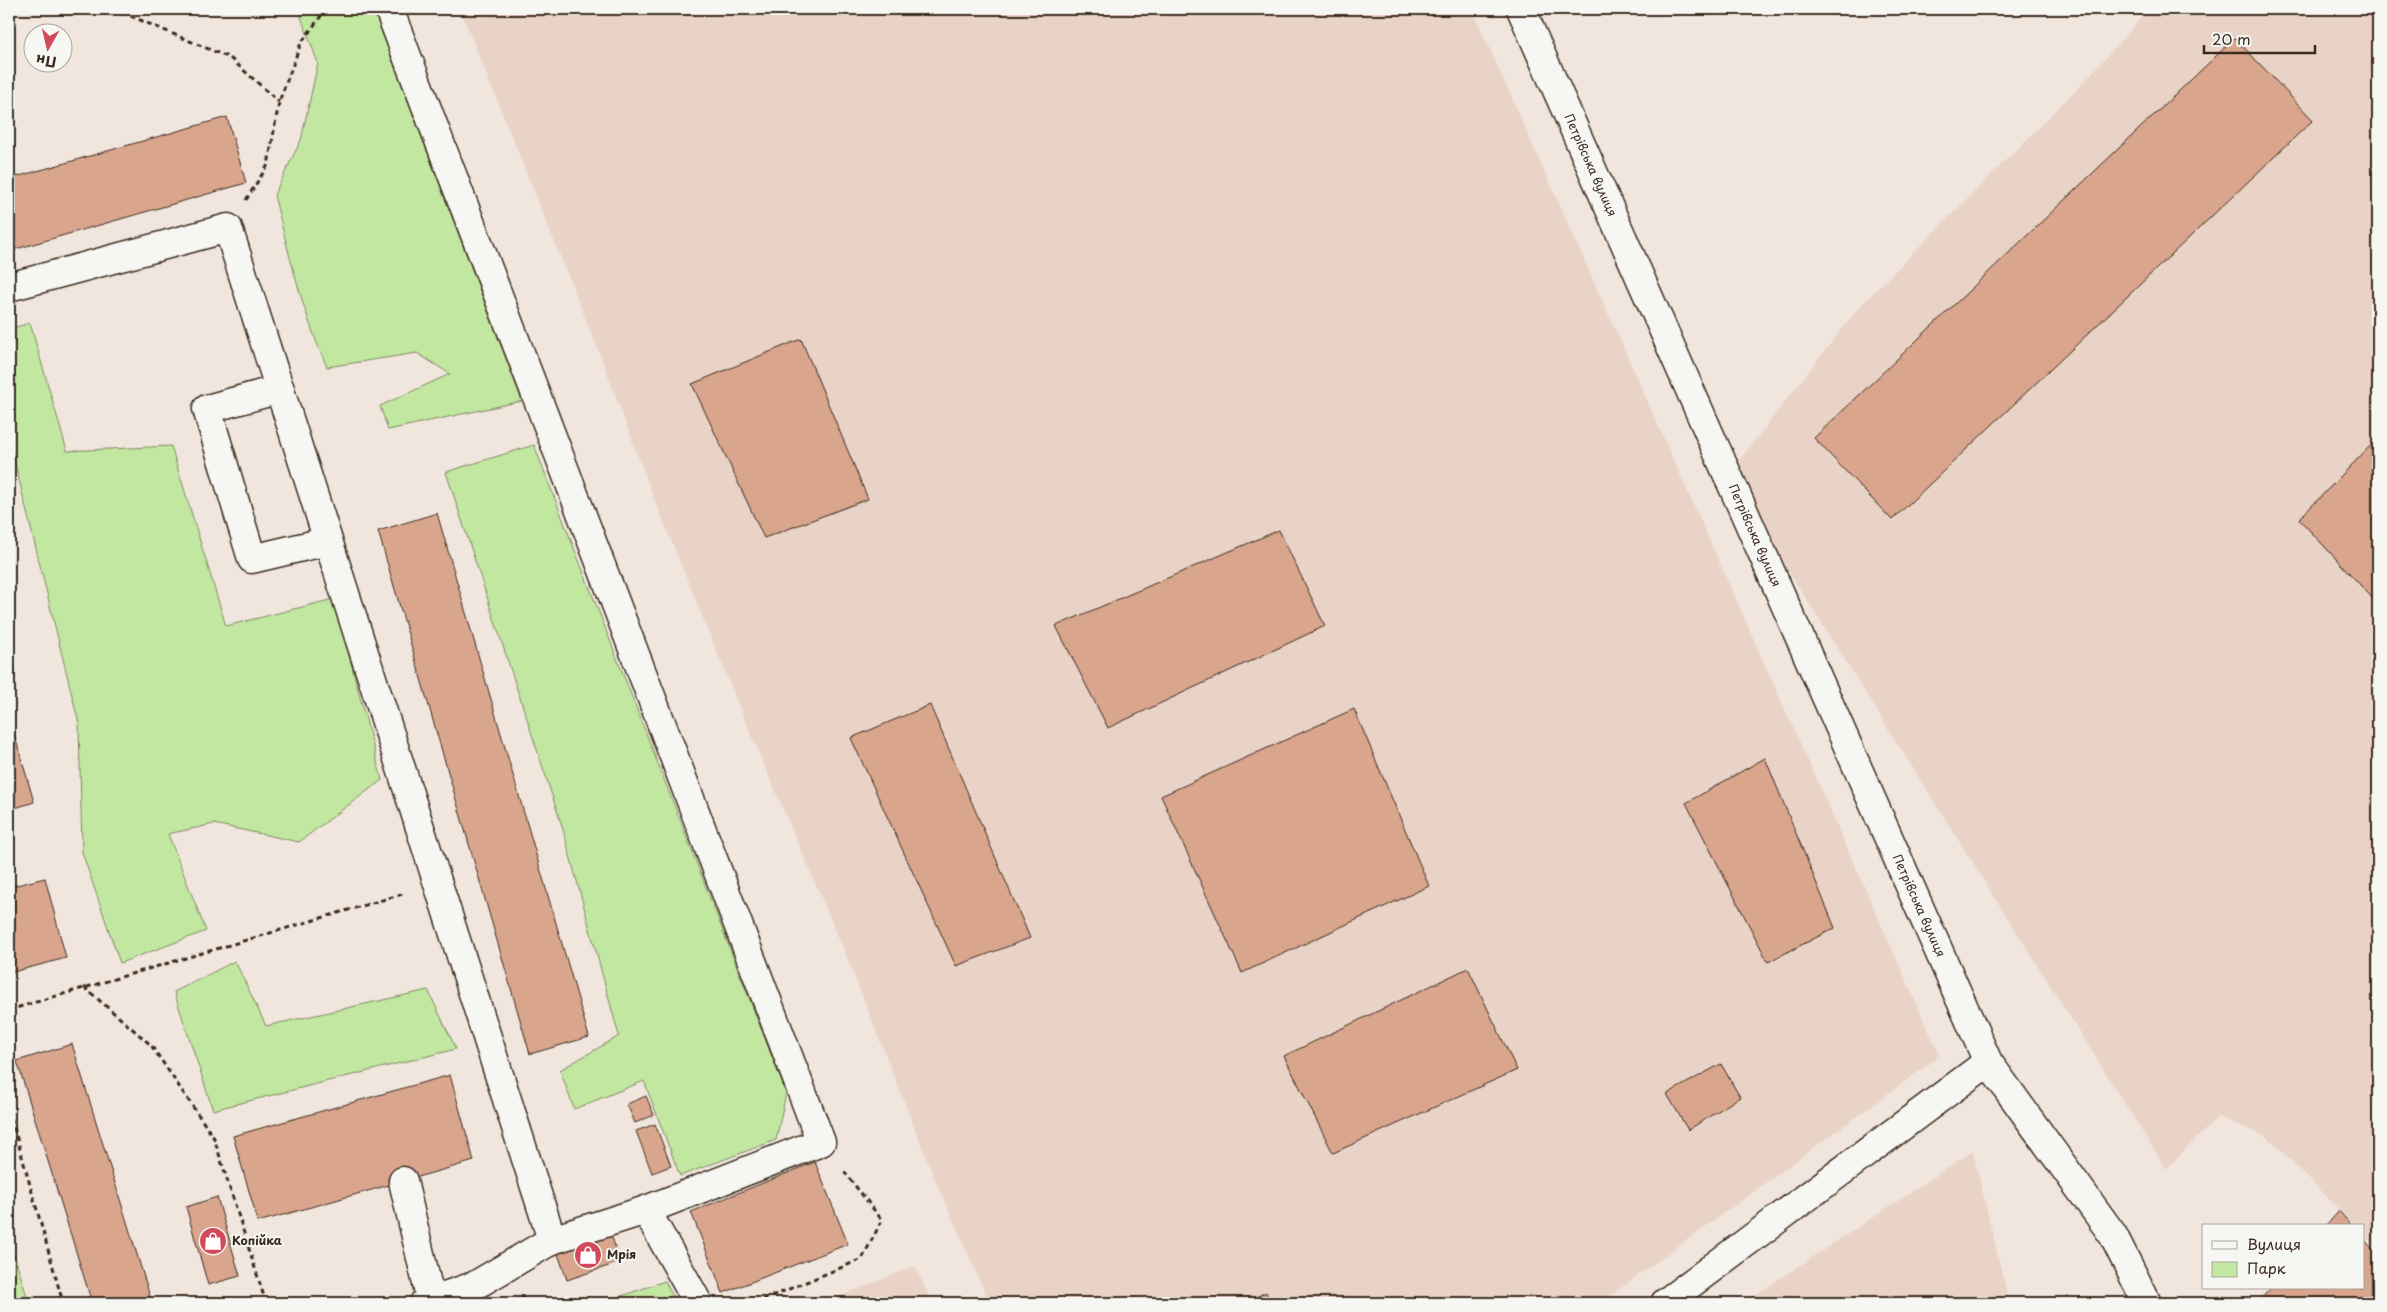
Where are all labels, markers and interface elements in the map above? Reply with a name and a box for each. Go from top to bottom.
north arrow [22,22,72,72]
scale bar [2204,22,2316,54]
text: 20 m [2212,27,2251,50]
text: Пн [35,50,58,73]
street label: Петрівська вулиця [1561,111,1622,219]
street label: Петрівська вулиця [1725,481,1786,589]
street label: Петрівська вулиця [1889,851,1950,960]
legend [2202,1224,2364,1290]
shop icon: Копійка [198,1226,228,1256]
place label: Копійка [232,1231,282,1249]
text: Вулиця [2247,1232,2301,1255]
shop icon: Мрія [573,1240,603,1270]
place label: Мрія [607,1245,636,1263]
text: Парк [2247,1256,2286,1279]

